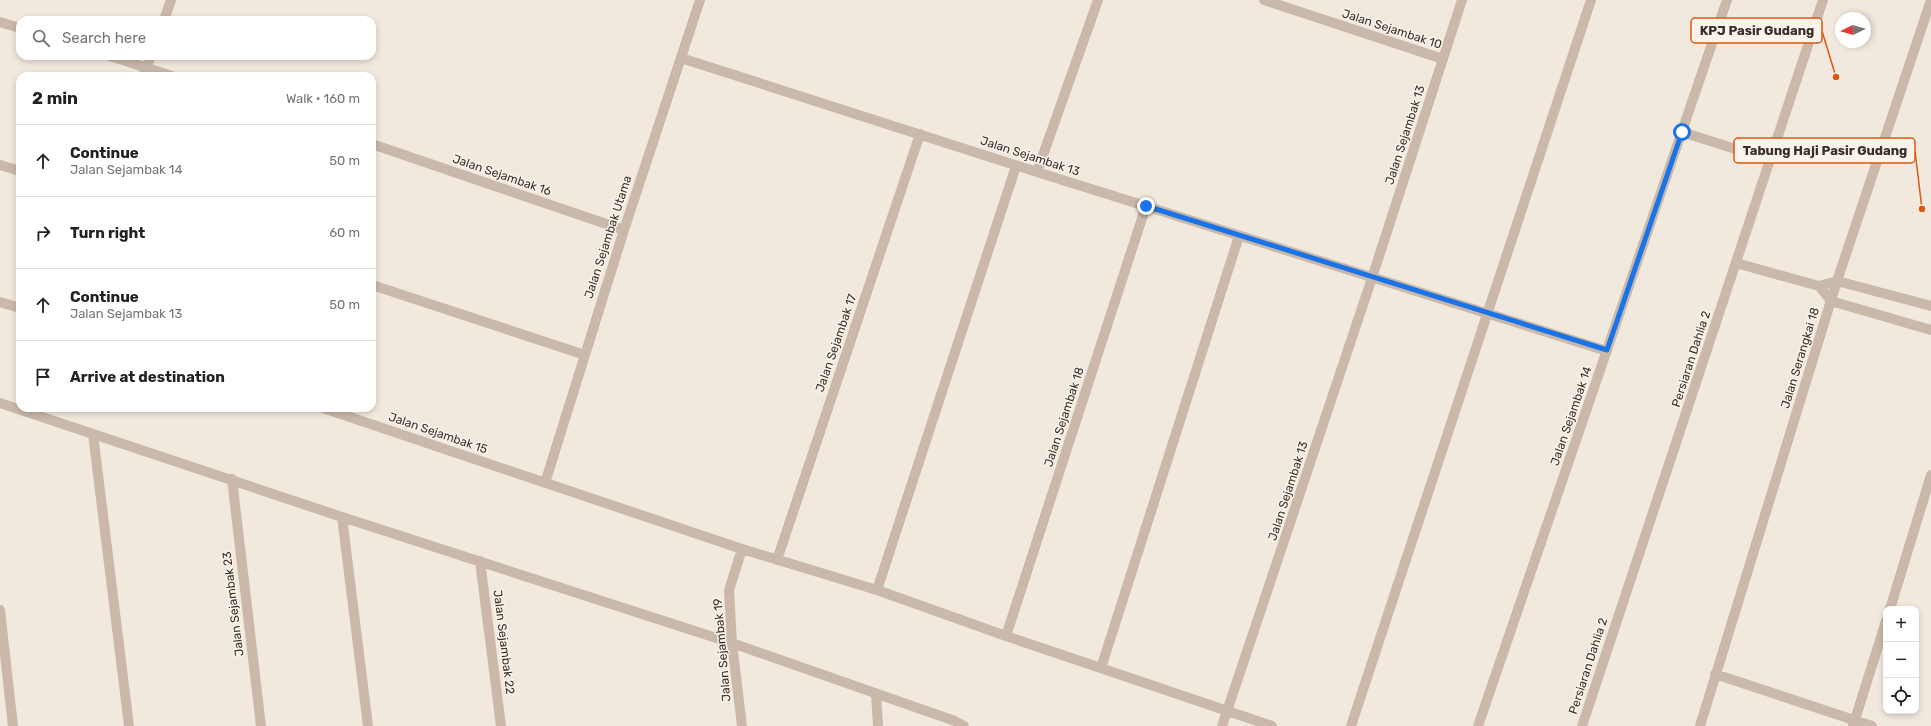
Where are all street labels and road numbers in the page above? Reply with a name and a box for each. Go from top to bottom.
street label: Jalan Sejambak 10 [1340,6,1444,52]
street label: Jalan Sejambak 13 [1382,84,1428,186]
street label: Jalan Sejambak 13 [979,133,1081,179]
street label: Jalan Sejambak 16 [451,152,553,198]
street label: Jalan Sejambak Utama [582,174,634,300]
street label: Jalan Sejambak 17 [813,292,859,394]
street label: Jalan Serangkai 18 [1778,306,1822,410]
street label: Persiaran Dahlia 2 [1669,309,1713,409]
street label: Jalan Sejambak 14 [1547,364,1595,467]
street label: Jalan Sejambak 18 [1041,365,1087,469]
street label: Jalan Sejambak 15 [387,410,489,456]
street label: Jalan Sejambak 13 [1265,440,1311,542]
street label: Jalan Sejambak 23 [220,551,246,657]
street label: Jalan Sejambak 22 [491,589,517,695]
street label: Jalan Sejambak 19 [711,598,733,702]
street label: Persiaran Dahlia 2 [1566,616,1610,716]

